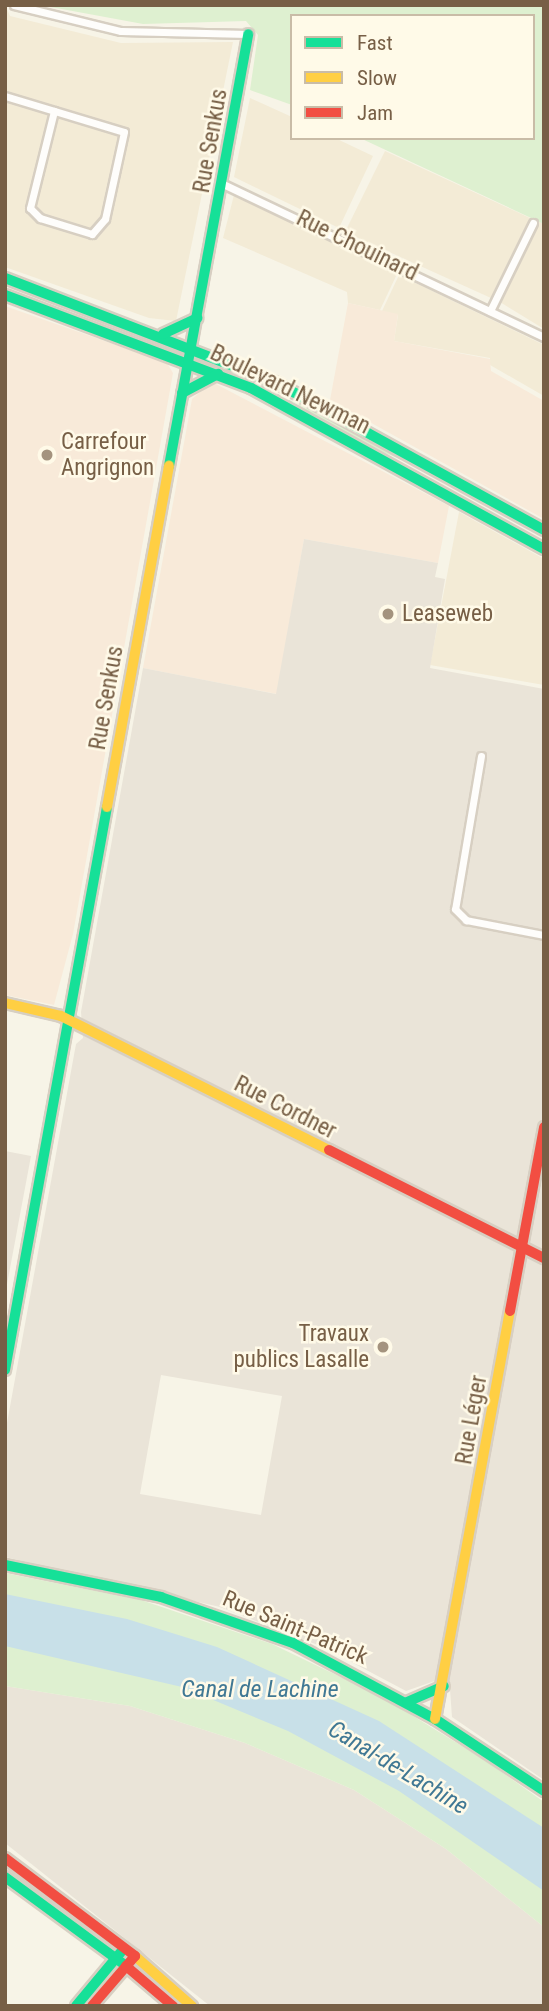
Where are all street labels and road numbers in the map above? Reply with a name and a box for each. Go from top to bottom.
street label: Rue Senkus [188,87,234,195]
street label: Rue Chouinard [292,205,422,287]
street label: Boulevard Newman [205,339,375,441]
street label: Rue Senkus [84,644,130,752]
street label: Rue Cordner [229,1070,341,1146]
street label: Rue Léger [451,1373,493,1467]
street label: Rue Saint-Patrick [218,1585,372,1671]

